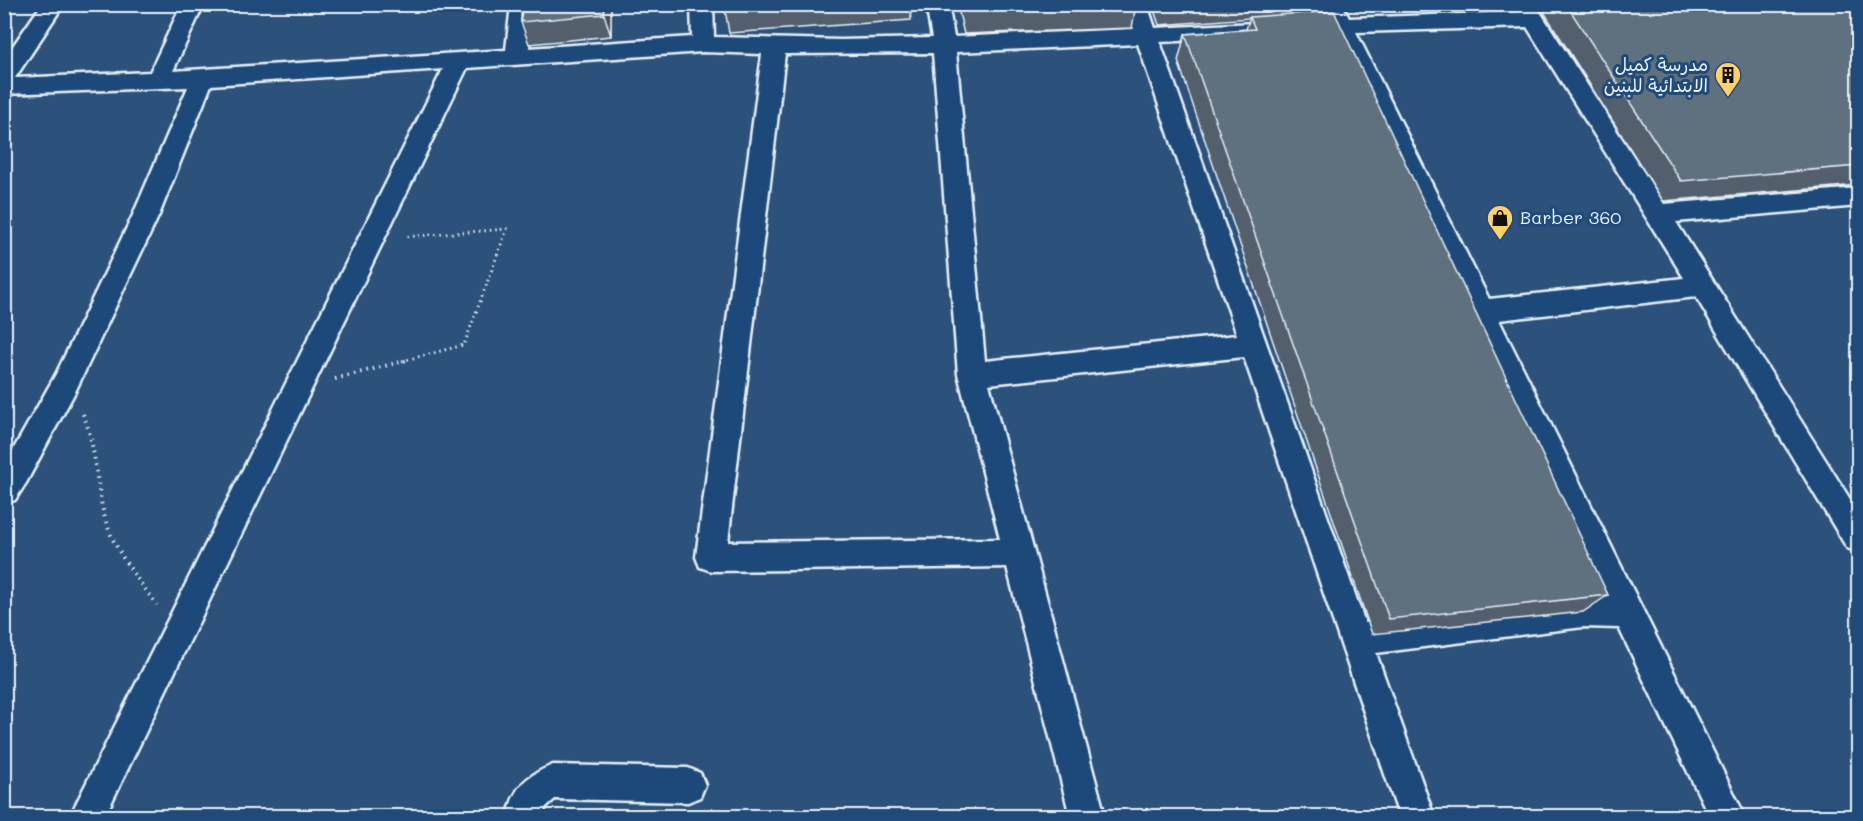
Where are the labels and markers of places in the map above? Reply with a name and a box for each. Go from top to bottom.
place label: مدرسة كميل الابتدائية للبنين [1604,52,1708,97]
building icon: مدرسة كميل الابتدائية للبنين [1713,60,1743,98]
shop icon: Barber 360 [1485,203,1515,241]
place label: Barber 360 [1520,205,1621,229]

